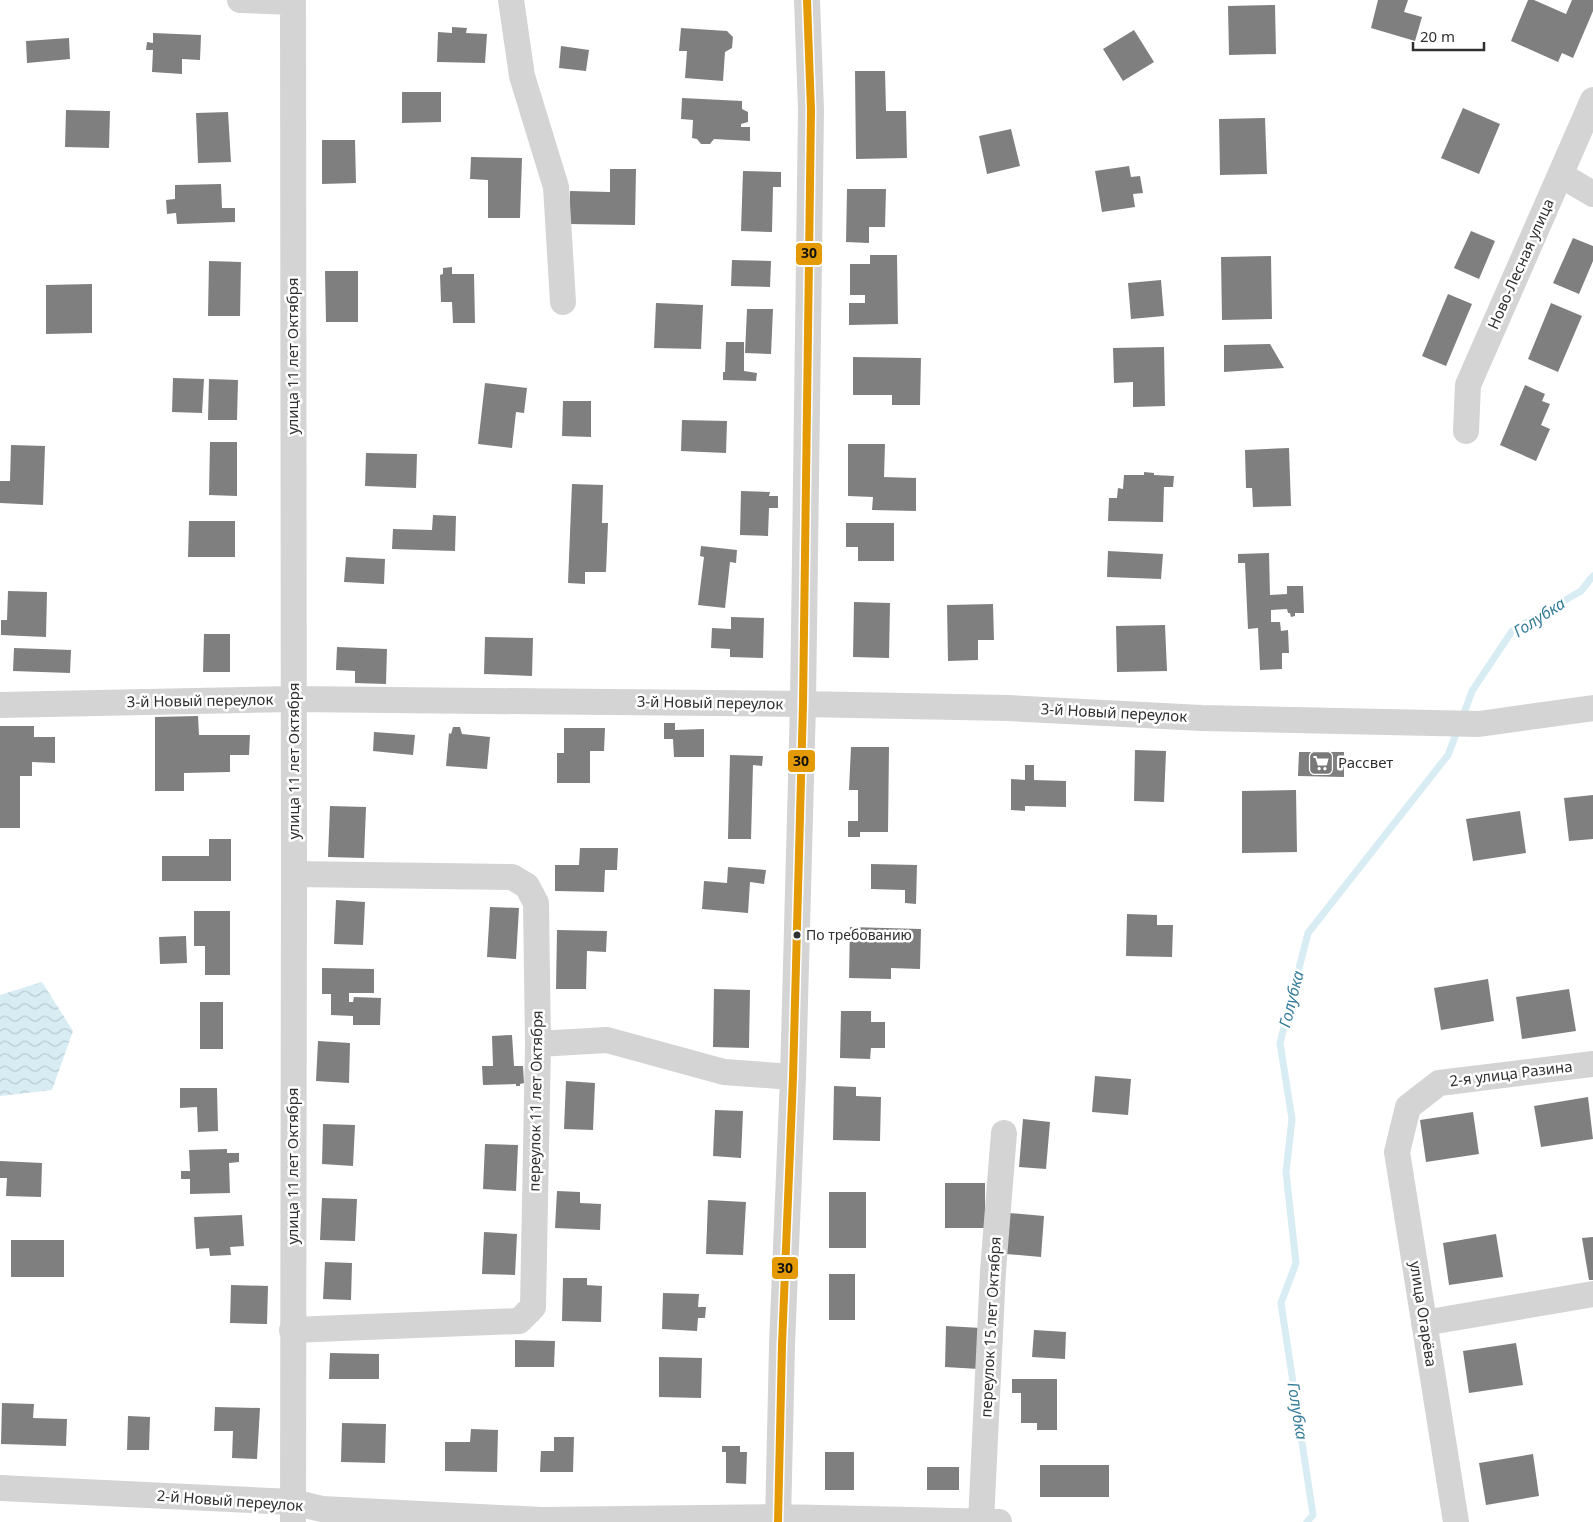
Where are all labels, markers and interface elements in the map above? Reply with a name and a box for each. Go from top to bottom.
scale bar [1413,20,1484,52]
text: 20 m [1420,26,1455,46]
street label: Ново-Лесная улица [1482,195,1558,332]
line badge: 30 [795,242,823,266]
text: 30 [801,243,817,262]
street label: улица 11 лет Октября [282,278,302,434]
water label: Голубка [1509,592,1569,642]
street label: улица 11 лет Октября [283,683,303,839]
street label: 3-й Новый переулок [127,689,273,711]
street label: 3-й Новый переулок [637,691,784,713]
street label: 3-й Новый переулок [1040,698,1188,726]
line badge: 30 [787,749,816,773]
supermarket icon: Рассвет [1308,750,1334,776]
text: 30 [793,751,809,770]
place label: Рассвет [1338,752,1393,772]
place label: По требованию [806,925,912,944]
marker: По требованию [792,930,802,940]
water label: Голубка [1273,968,1309,1030]
street label: переулок 11 лет Октября [523,1010,547,1192]
street label: 2-я улица Разина [1448,1056,1573,1090]
street label: улица 11 лет Октября [282,1088,302,1244]
street label: переулок 15 лет Октября [975,1236,1005,1418]
line badge: 30 [771,1256,799,1280]
text: 30 [777,1258,793,1277]
street label: улица Огарёва [1406,1259,1442,1368]
water label: Голубка [1283,1381,1313,1441]
street label: 2-й Новый переулок [156,1485,304,1515]

